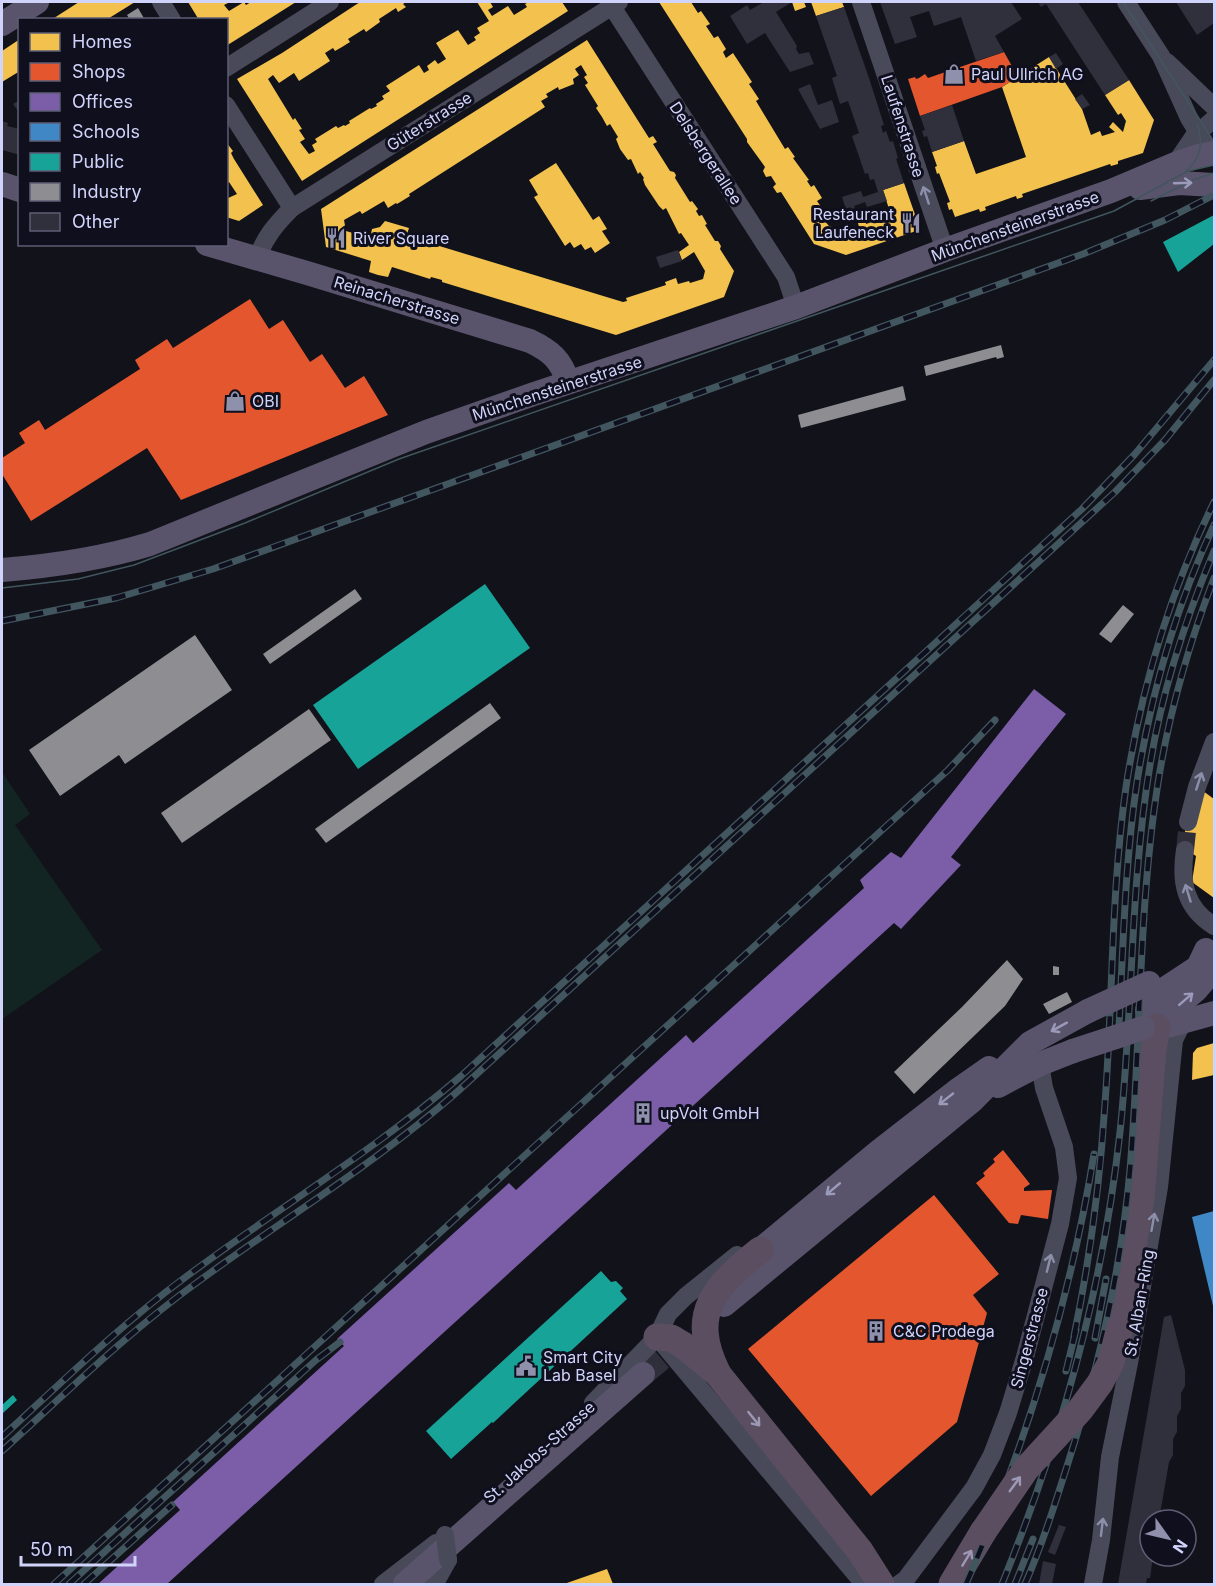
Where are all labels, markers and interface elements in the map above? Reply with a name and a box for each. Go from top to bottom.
legend [18,18,228,246]
text: Homes [72,31,132,52]
text: Shops [72,61,126,82]
shop icon: Paul Ullrich AG [942,62,966,86]
place label: Paul Ullrich AG [971,64,1083,84]
street label: Laufenstrasse [877,72,929,180]
street label: Güterstrasse [383,87,475,155]
text: Offices [72,91,133,112]
street label: Delsbergerallee [665,98,747,208]
text: Schools [72,121,140,142]
text: Public [72,151,124,172]
one-way arrow [1172,177,1192,189]
text: Industry [72,181,142,202]
one-way arrow [919,186,930,205]
street label: Münchensteinerstrasse [928,186,1102,266]
place label: Restaurant Laufeneck [813,204,894,242]
text: Other [72,211,120,232]
restaurant icon: Restaurant Laufeneck [899,211,923,235]
restaurant icon: River Square [324,226,348,250]
place label: River Square [353,228,449,248]
street label: Reinacherstrasse [332,271,462,329]
street label: Münchensteinerstrasse [470,351,644,425]
shop icon: OBI [223,389,247,413]
place label: OBI [252,391,279,411]
one-way arrow [1194,772,1205,791]
one-way arrow [1182,884,1193,903]
one-way arrow [1178,992,1193,1006]
one-way arrow [1050,1022,1068,1033]
one-way arrow [938,1092,954,1105]
building icon: upVolt GmbH [631,1101,655,1125]
place label: upVolt GmbH [660,1103,760,1123]
one-way arrow [826,1182,841,1196]
one-way arrow [1147,1213,1158,1233]
street label: St. Alban-Ring [1120,1248,1158,1358]
one-way arrow [1043,1254,1055,1273]
street label: Singerstrasse [1006,1285,1052,1391]
building icon: C&C Prodega [864,1319,888,1343]
place label: C&C Prodega [893,1321,995,1341]
place label: Smart City Lab Basel [543,1347,622,1385]
public building icon: Smart City Lab Basel [514,1354,538,1378]
street label: St. Jakobs-Strasse [479,1397,599,1507]
one-way arrow [747,1411,761,1426]
one-way arrow [1009,1476,1021,1492]
north arrow [1138,1508,1198,1568]
one-way arrow [1097,1517,1108,1537]
scale bar [21,1529,135,1567]
text: N [1169,1536,1192,1557]
text: 50 m [30,1539,73,1560]
one-way arrow [962,1550,974,1567]

